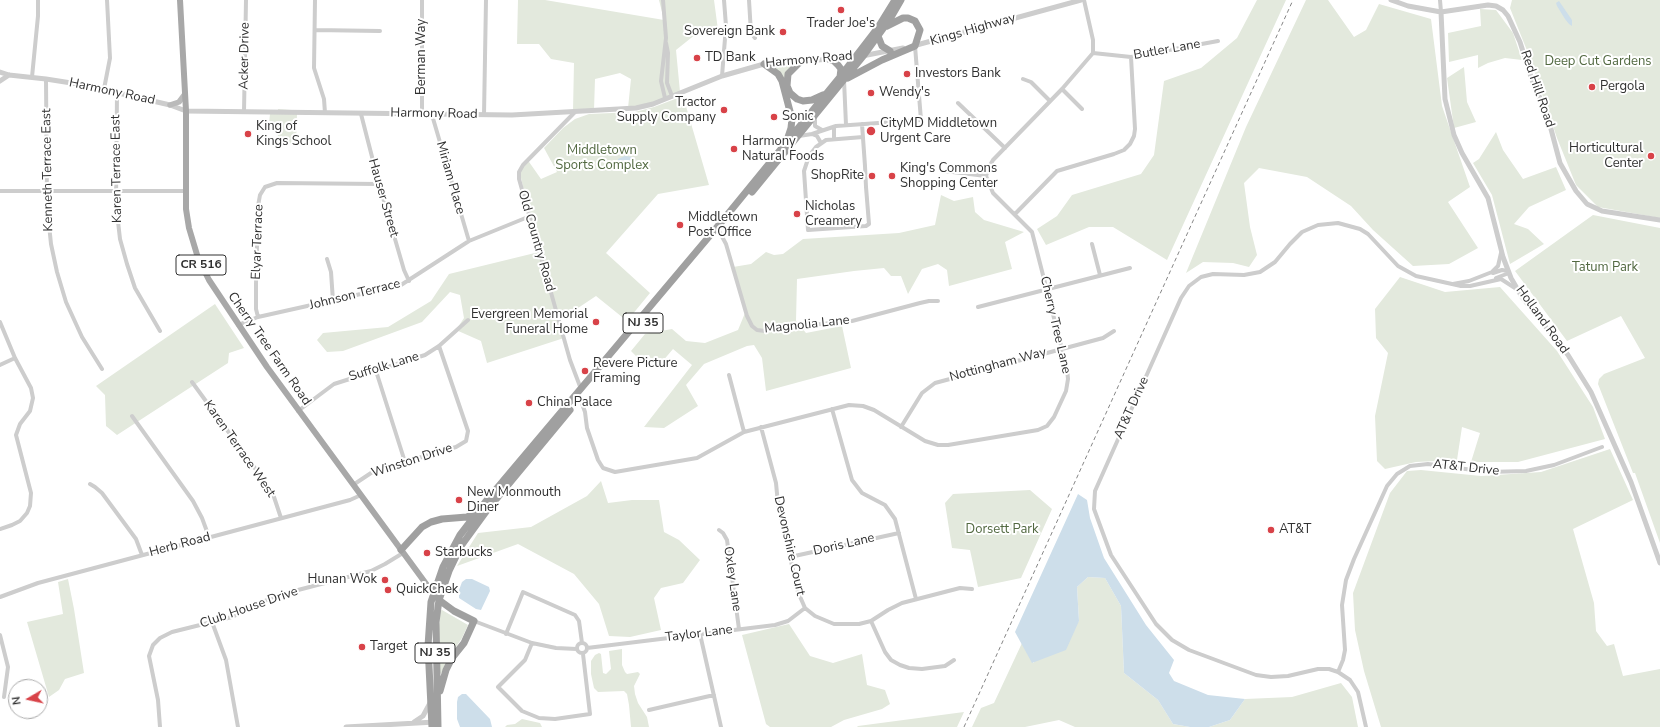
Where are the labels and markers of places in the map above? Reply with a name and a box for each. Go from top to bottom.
marker: Trader Joe's [836,5,846,15]
place label: Trader Joe's [807,16,875,32]
place label: Sovereign Bank [684,24,775,40]
marker: Sovereign Bank [778,27,788,37]
place label: TD Bank [705,50,755,66]
marker: TD Bank [692,53,702,63]
place label: Investors Bank [915,66,1001,82]
marker: Investors Bank [902,69,912,79]
place label: Pergola [1600,79,1645,95]
marker: Pergola [1587,82,1597,92]
place label: Wendy's [879,85,930,101]
marker: Wendy's [866,88,876,98]
place label: Tractor Supply Company [617,95,716,126]
marker: Tractor Supply Company [719,105,729,115]
place label: Sonic [782,109,814,125]
marker: Sonic [769,112,779,122]
place label: CityMD Middletown Urgent Care [880,116,997,147]
place label: King of Kings School [256,119,331,150]
marker: CityMD Middletown Urgent Care [865,125,877,137]
marker: King of Kings School [243,129,253,139]
place label: Harmony Natural Foods [742,134,824,165]
place label: Horticultural Center [1569,141,1643,172]
marker: Harmony Natural Foods [729,144,739,154]
marker: Horticultural Center [1646,151,1656,161]
place label: King's Commons Shopping Center [900,161,998,192]
place label: ShopRite [811,168,864,184]
marker: ShopRite [867,171,877,181]
marker: King's Commons Shopping Center [887,171,897,181]
place label: Nicholas Creamery [805,199,862,230]
marker: Nicholas Creamery [792,209,802,219]
place label: Middletown Post Office [688,210,758,241]
marker: Middletown Post Office [675,220,685,230]
place label: Evergreen Memorial Funeral Home [471,307,588,338]
marker: Evergreen Memorial Funeral Home [591,317,601,327]
place label: Revere Picture Framing [593,356,677,387]
marker: Revere Picture Framing [580,366,590,376]
place label: China Palace [537,395,612,411]
marker: China Palace [524,398,534,408]
place label: New Monmouth Diner [467,485,561,516]
marker: New Monmouth Diner [454,495,464,505]
place label: AT&T [1279,522,1311,538]
marker: AT&T [1266,525,1276,535]
place label: Starbucks [435,545,493,561]
marker: Starbucks [422,548,432,558]
place label: Hunan Wok [308,572,377,588]
marker: Hunan Wok [380,575,390,585]
place label: QuickChek [396,582,458,598]
marker: QuickChek [383,585,393,595]
place label: Target [370,639,407,655]
marker: Target [357,642,367,652]

